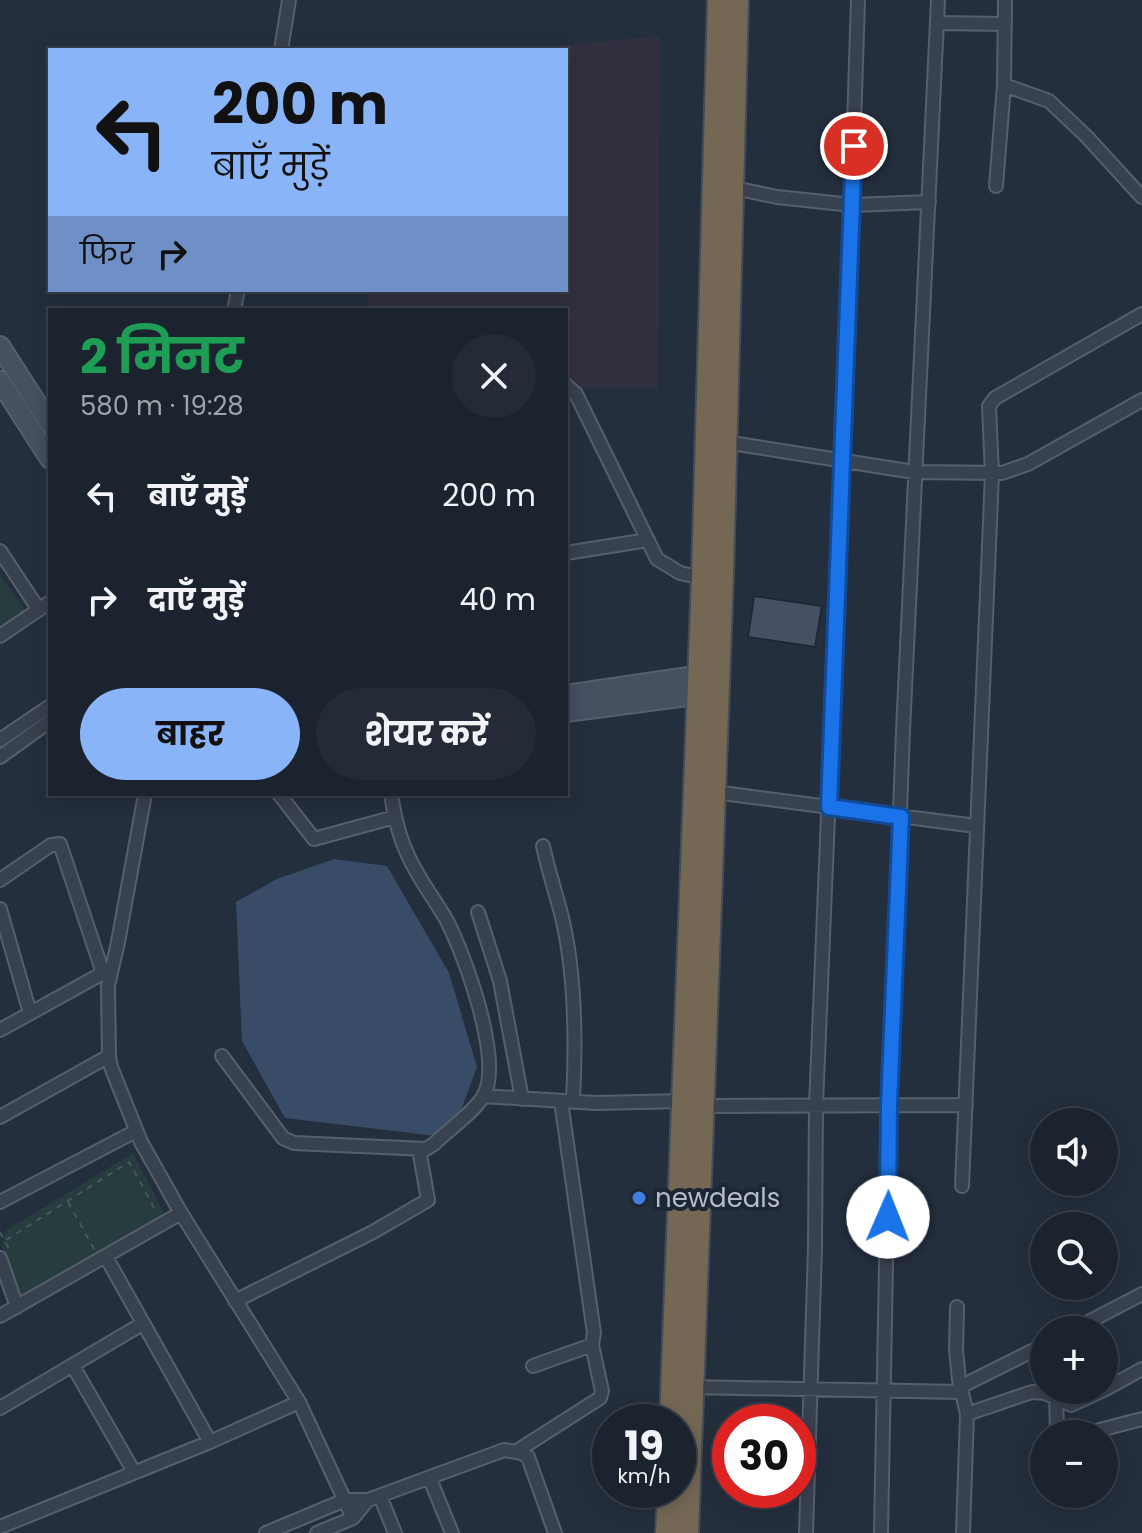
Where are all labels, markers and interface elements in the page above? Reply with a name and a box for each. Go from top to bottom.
text: 200 m [212,65,388,144]
icon: left [80,80,184,184]
pin [820,112,888,180]
icon: arrive [832,124,876,168]
text: बाएँ मुड़ें [212,141,329,192]
text: फिर [80,232,134,275]
icon: right [150,232,194,276]
text: 2 मिनट [80,323,244,390]
button: close [452,334,536,418]
text: 580 m · 19:28 [80,388,244,424]
icon: left [80,474,124,518]
text: बाएँ मुड़ें [148,474,246,517]
text: 200 m [442,474,536,517]
icon: right [80,578,124,622]
text: दाएँ मुड़ें [148,578,244,621]
text: 40 m [459,578,536,621]
button: बाहर [80,688,300,780]
button: शेयर करें [316,688,536,780]
map controls [1030,1108,1118,1508]
button: sound [1030,1108,1118,1196]
position arrow [846,1175,930,1259]
place label: newdeals [655,1180,780,1216]
marker: newdeals [630,1189,648,1207]
button: search [1030,1212,1118,1300]
button: + [1030,1316,1118,1404]
speed limit sign: 30 [712,1404,816,1508]
text: 19 [624,1418,664,1474]
button: − [1030,1420,1118,1508]
text: km/h [617,1462,671,1490]

